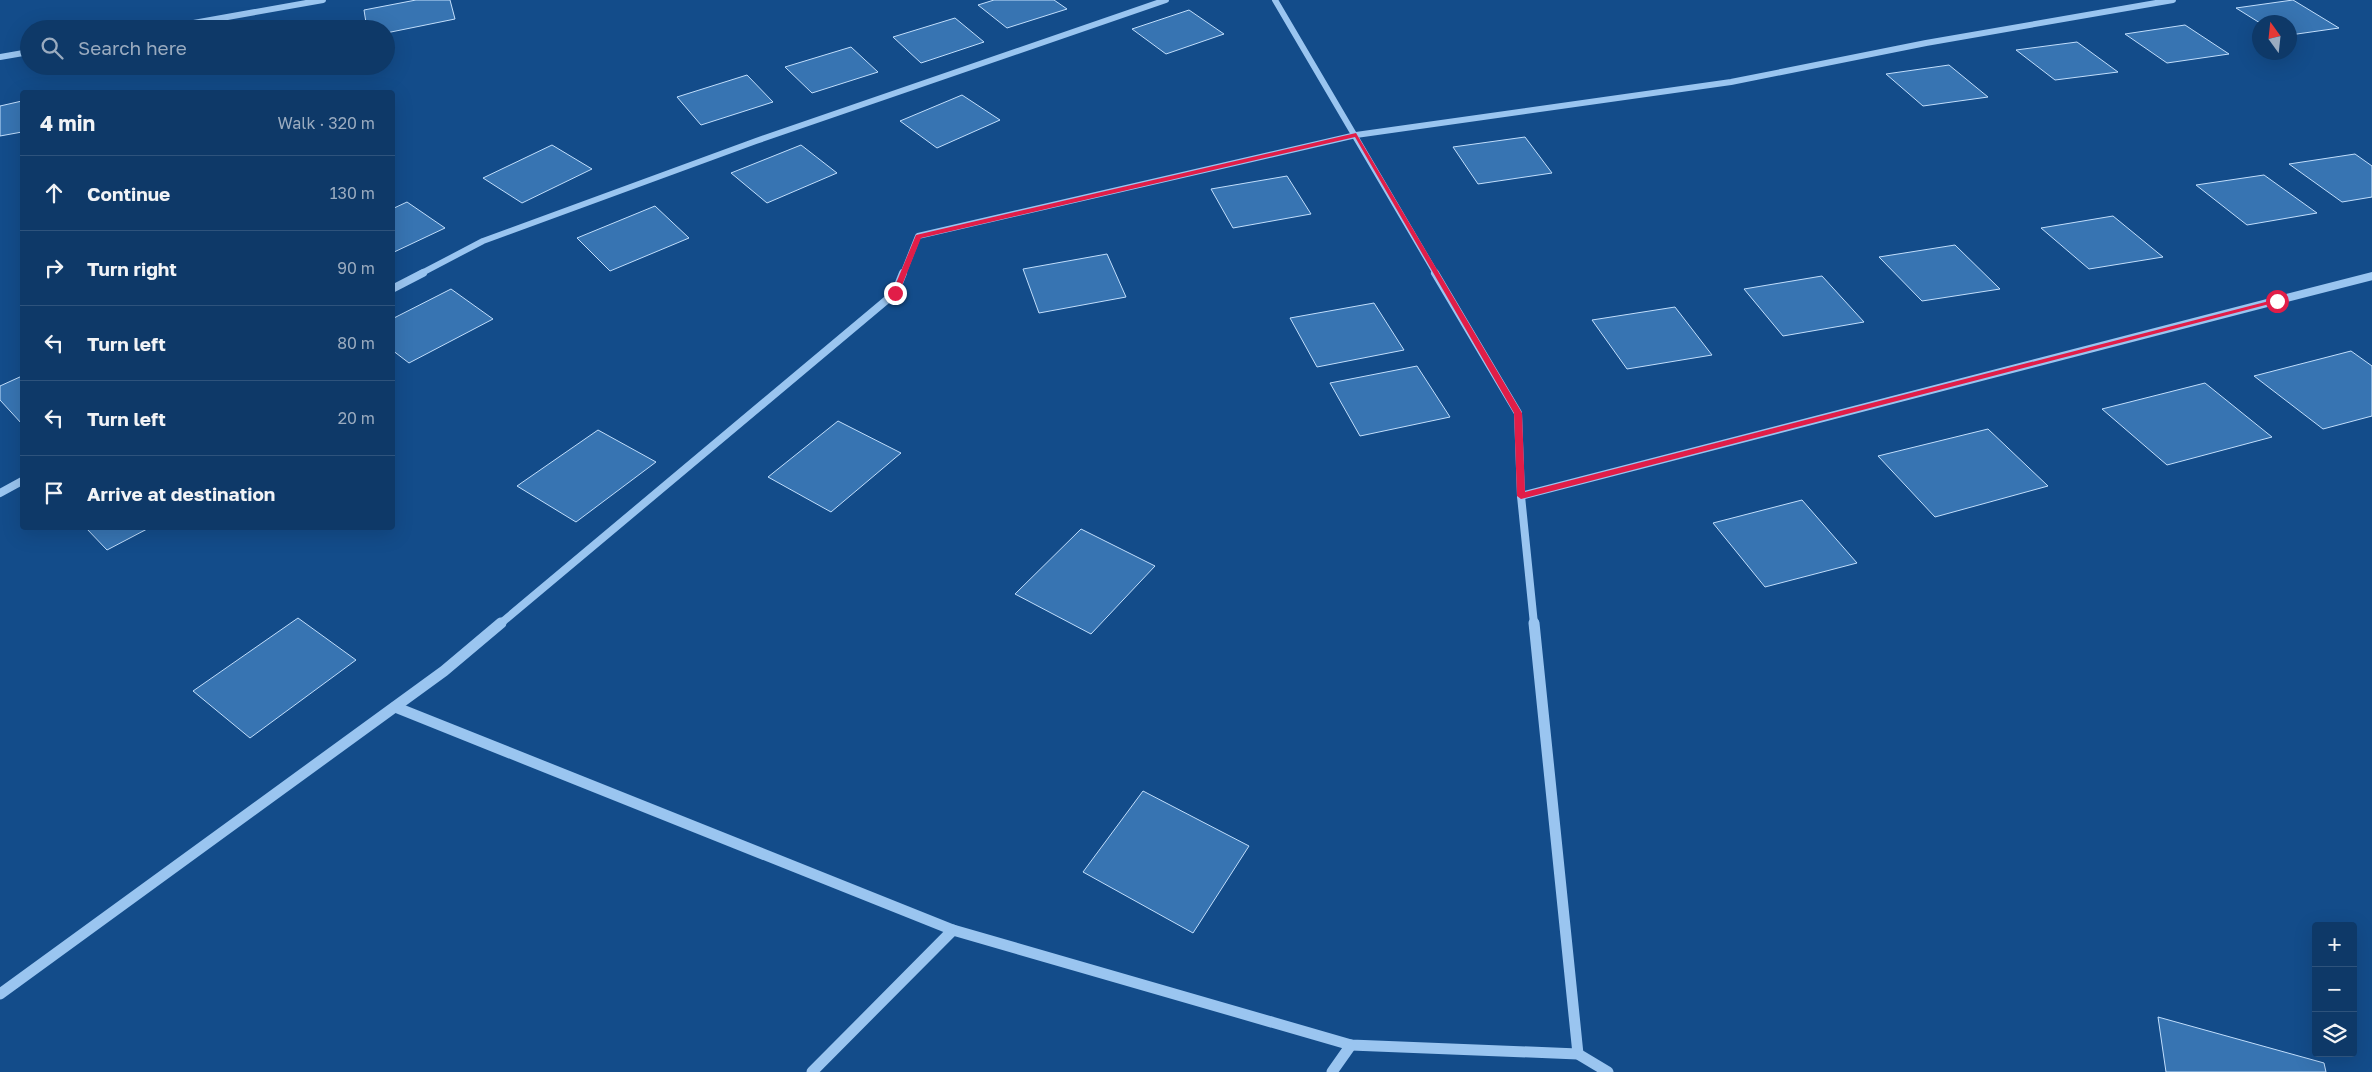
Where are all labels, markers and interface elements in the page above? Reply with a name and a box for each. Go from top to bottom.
north arrow [2252,15,2297,60]
search box [20,20,395,75]
icon: search [38,34,66,62]
text: Search here [78,36,187,59]
text: 4 min [40,110,95,136]
text: Walk · 320 m [278,113,375,133]
icon: ahead [40,179,68,207]
text: Continue [87,182,170,205]
text: 130 m [330,183,375,203]
icon: right [40,254,68,282]
text: Turn right [87,257,177,280]
text: 90 m [337,258,375,278]
route end [884,282,907,305]
route start [2266,290,2289,313]
icon: left [40,329,68,357]
text: Turn left [87,332,166,355]
text: 80 m [337,333,375,353]
icon: left [40,404,68,432]
text: Turn left [87,407,166,430]
text: 20 m [338,408,375,428]
icon: arrive [40,479,68,507]
text: Arrive at destination [87,482,275,505]
map controls [2312,922,2357,1057]
button: + [2312,922,2357,967]
button: − [2312,967,2357,1012]
button: layers [2312,1012,2357,1057]

